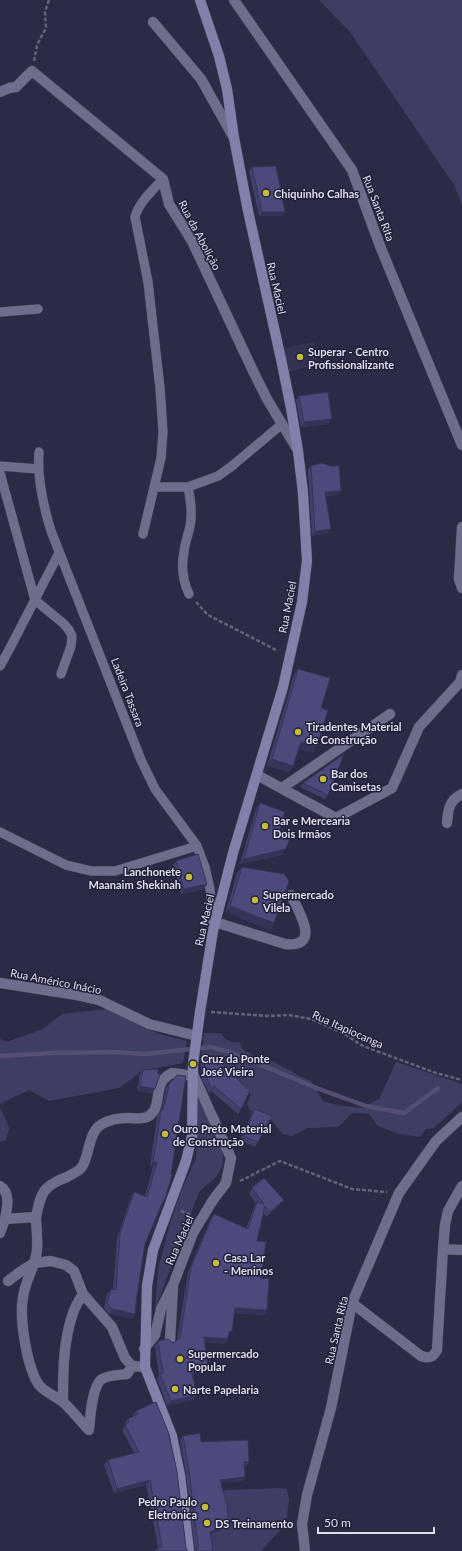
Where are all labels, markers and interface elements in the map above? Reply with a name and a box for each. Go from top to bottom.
street label: Rua Santa Rita [360,173,398,243]
place label: Chiquinho Calhas [274,187,359,200]
marker: Chiquinho Calhas [261,188,271,198]
street label: Rua da Abolição [176,198,224,272]
street label: Rua Maciel [265,261,289,315]
place label: Superar - Centro Profissionalizante [308,345,394,371]
marker: Superar - Centro Profissionalizante [295,352,305,362]
street label: Rua Maciel [276,580,298,634]
street label: Ladeira Tassara [109,656,147,728]
place label: Tiradentes Material de Construção [306,720,402,746]
marker: Tiradentes Material de Construção [293,727,303,737]
place label: Bar dos Camisetas [331,767,381,793]
marker: Bar dos Camisetas [318,774,328,784]
place label: Bar e Mercearia Dois Irmãos [273,814,350,840]
marker: Bar e Mercearia Dois Irmãos [260,821,270,831]
place label: Lanchonete Maanaim Shekinah [88,865,181,891]
marker: Lanchonete Maanaim Shekinah [184,872,194,882]
place label: Supermercado Vilela [262,888,334,914]
street label: Rua Maciel [192,893,216,947]
marker: Supermercado Vilela [250,895,260,905]
street label: Rua Américo Inácio [9,966,103,996]
street label: Rua Itapiocanga [310,1008,386,1050]
place label: Cruz da Ponte José Vieira [201,1052,270,1078]
marker: Cruz da Ponte José Vieira [188,1059,198,1069]
place label: Ouro Preto Material de Construção [173,1122,272,1148]
marker: Ouro Preto Material de Construção [160,1129,170,1139]
street label: Rua Maciel [162,1213,196,1267]
place label: Casa Lar - Meninos [224,1251,273,1277]
marker: Casa Lar - Meninos [211,1258,221,1268]
street label: Rua Santa Rita [322,1295,350,1365]
place label: Supermercado Popular [188,1347,259,1373]
marker: Supermercado Popular [175,1354,185,1364]
place label: Narte Papelaria [183,1383,259,1396]
marker: Narte Papelaria [170,1384,180,1394]
place label: Pedro Paulo Eletrônica [138,1495,197,1521]
marker: Pedro Paulo Eletrônica [200,1502,210,1512]
scale bar [318,1509,434,1535]
text: 50 m [324,1515,351,1530]
place label: DS Treinamento [215,1517,293,1530]
marker: DS Treinamento [202,1518,212,1528]

